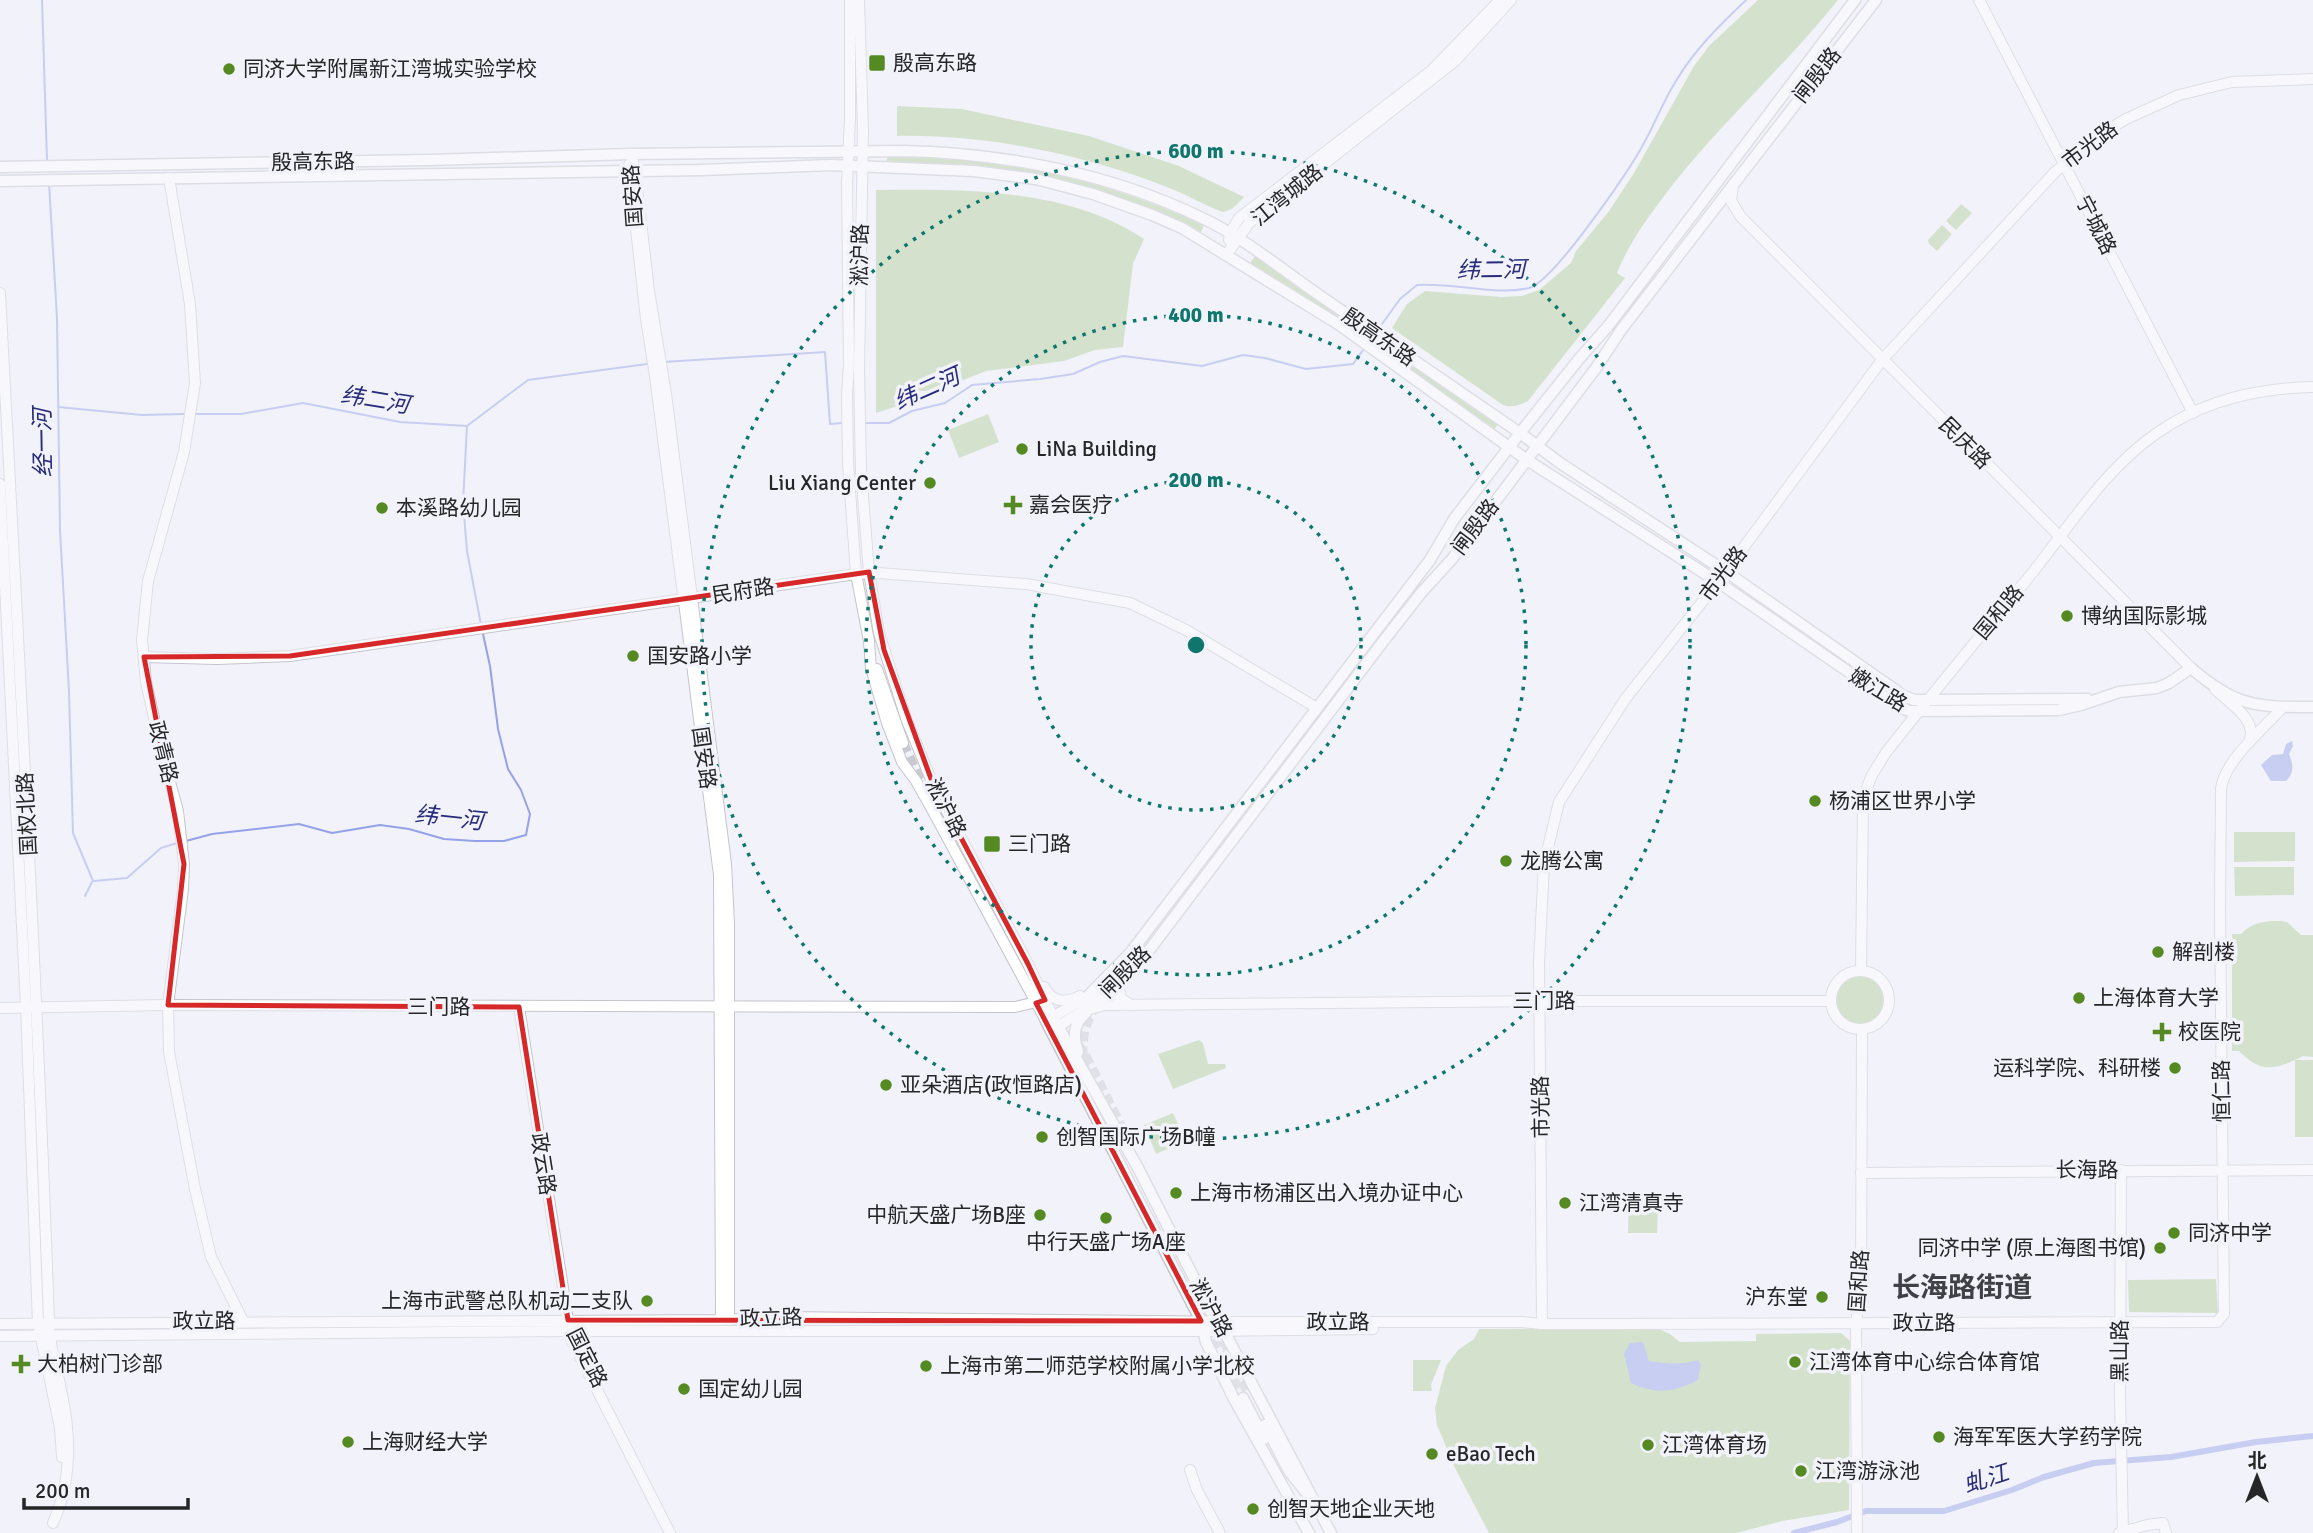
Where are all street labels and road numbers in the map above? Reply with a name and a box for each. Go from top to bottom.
street label: 闸殷路 [1787,42,1847,108]
street label: 市光路 [2057,116,2123,174]
street label: 殷高东路 [271,148,355,176]
street label: 江湾城路 [1246,158,1328,232]
street label: 国安路 [618,164,648,228]
street label: 宁城路 [2070,191,2122,259]
street label: 淞沪路 [846,223,874,287]
street label: 殷高东路 [1337,302,1421,372]
street label: 民庆路 [1934,412,1996,474]
street label: 闸殷路 [1446,494,1504,560]
street label: 市光路 [1694,541,1752,607]
street label: 民府路 [710,573,776,609]
street label: 国和路 [1969,580,2029,644]
street label: 嫩江路 [1844,663,1912,717]
street label: 政青路 [143,718,183,786]
street label: 国安路 [687,725,721,791]
street label: 国权北路 [12,771,42,857]
street label: 淞沪路 [920,774,972,842]
street label: 闸殷路 [1094,941,1156,1003]
street label: 三门路 [1513,988,1576,1014]
street label: 三门路 [408,994,471,1020]
street label: 恒仁路 [2208,1059,2236,1123]
street label: 市光路 [1527,1075,1555,1139]
street label: 政云路 [525,1131,561,1197]
street label: 长海路 [2056,1157,2119,1183]
street label: 国和路 [1844,1249,1874,1313]
street label: 淞沪路 [1184,1274,1238,1342]
street label: 政立路 [739,1304,803,1332]
street label: 政立路 [173,1308,236,1334]
street label: 政立路 [1307,1309,1370,1335]
street label: 政立路 [1893,1310,1956,1336]
street label: 黑山路 [2107,1320,2133,1383]
street label: 国定路 [561,1324,613,1392]

